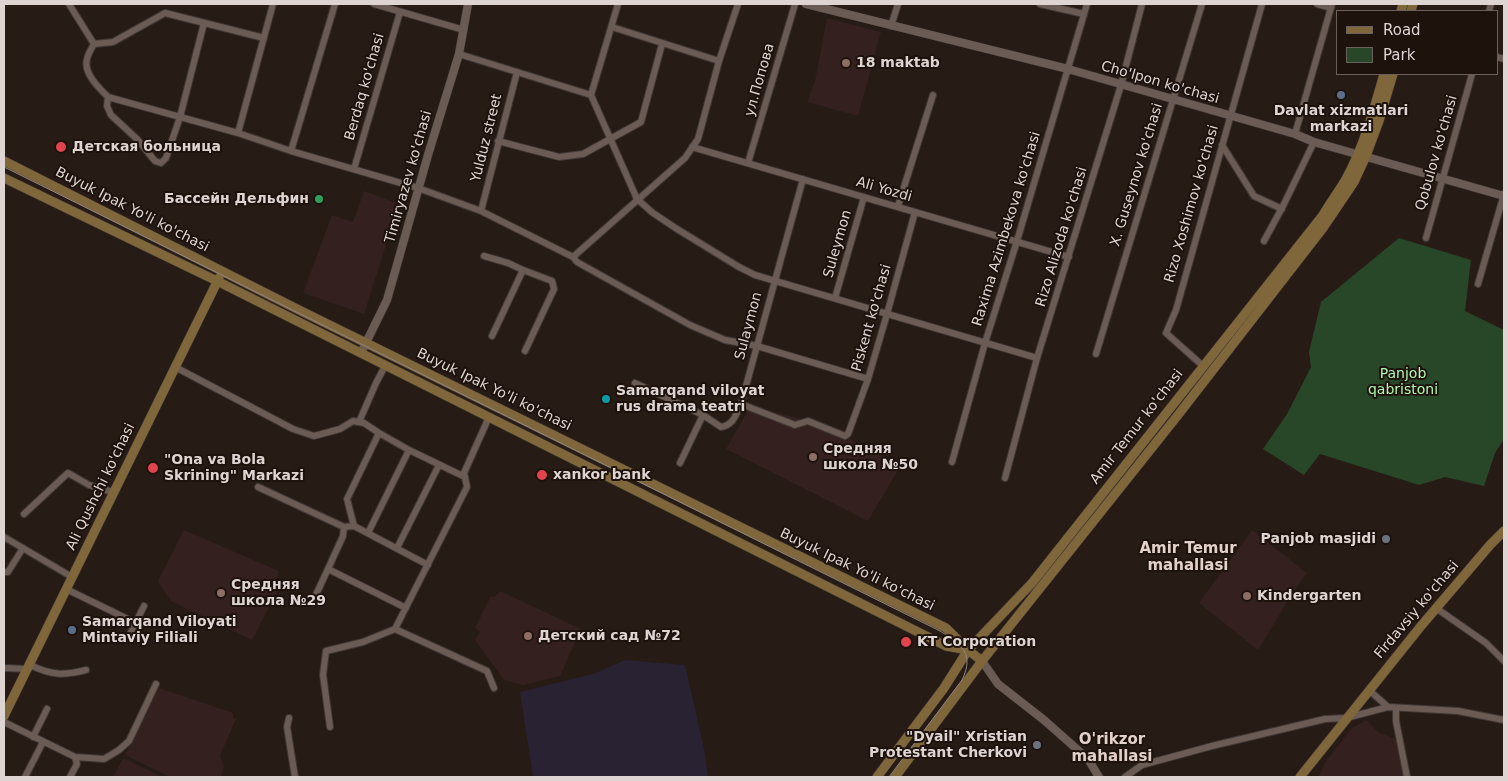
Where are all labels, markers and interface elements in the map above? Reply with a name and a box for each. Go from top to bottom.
legend [1336,10,1498,75]
text: Road [1383,21,1421,39]
street label: Berdaq ko'chasi [342,31,388,143]
street label: ул.Попова [742,41,778,119]
text: Park [1383,46,1415,64]
place label: 18 maktab [856,55,940,71]
marker: 18 maktab [840,57,852,69]
street label: Cho'lpon ko'chasi [1099,58,1221,108]
marker: Davlat xizmatlari markazi [1335,89,1347,101]
street label: Yulduz street [468,92,506,184]
street label: Qobulov ko'chasi [1413,94,1461,212]
street label: X. Guseynov ko'chasi [1107,101,1167,249]
place label: Davlat xizmatlari markazi [1274,103,1408,136]
street label: Timiryazev ko'chasi [382,109,436,245]
street label: Rizo Xoshimov ko'chasi [1161,123,1223,285]
street label: Raxima Azimbekova ko'chasi [969,130,1045,328]
place label: Детская больница [72,139,221,155]
marker: Детская больница [54,140,68,154]
street label: Buyuk Ipak Yo'li ko'chasi [52,164,212,256]
street label: Rizo Alizoda ko'chasi [1033,165,1091,309]
street label: Ali Yozdi [854,174,914,206]
place label: Бассейн Дельфин [164,191,309,207]
marker: Бассейн Дельфин [313,193,325,205]
street label: Suleymon [820,208,856,280]
street label: Piskent ko'chasi [849,262,895,374]
street label: Sulaymon [732,290,766,362]
street label: Buyuk Ipak Yo'li ko'chasi [414,345,574,435]
street label: Amir Temur ko'chasi [1087,366,1187,488]
park label: Panjob qabristoni [1368,366,1438,398]
place label: Samarqand viloyat rus drama teatri [616,383,764,416]
marker: Samarqand viloyat rus drama teatri [600,393,612,405]
street label: Ali Qushchi ko'chasi [63,421,139,553]
place label: Средняя школа №50 [823,441,918,474]
marker: Средняя школа №50 [807,451,819,463]
place label: "Ona va Bola Skrining" Markazi [164,452,304,484]
marker: "Ona va Bola Skrining" Markazi [146,461,160,475]
place label: xankor bank [553,467,651,483]
marker: xankor bank [535,468,549,482]
street label: Buyuk Ipak Yo'li ko'chasi [777,525,937,615]
place label: Panjob masjidi [1261,531,1376,547]
marker: Panjob masjidi [1380,533,1392,545]
district label: Amir Temur mahallasi [1139,540,1237,575]
street label: Firdavsiy ko'chasi [1371,558,1463,662]
place label: Средняя школа №29 [231,577,326,610]
marker: Средняя школа №29 [215,587,227,599]
place label: Kindergarten [1257,588,1362,604]
marker: Kindergarten [1241,590,1253,602]
place label: Samarqand Viloyati Mintaviy Filiali [82,614,237,646]
marker: Samarqand Viloyati Mintaviy Filiali [66,624,78,636]
place label: Детский сад №72 [538,628,681,644]
marker: Детский сад №72 [522,630,534,642]
place label: KT Corporation [917,634,1036,650]
marker: KT Corporation [899,635,913,649]
place label: "Dyail" Xristian Protestant Cherkovi [869,729,1027,762]
district label: O'rikzor mahallasi [1071,731,1153,766]
marker: "Dyail" Xristian Protestant Cherkovi [1031,739,1043,751]

